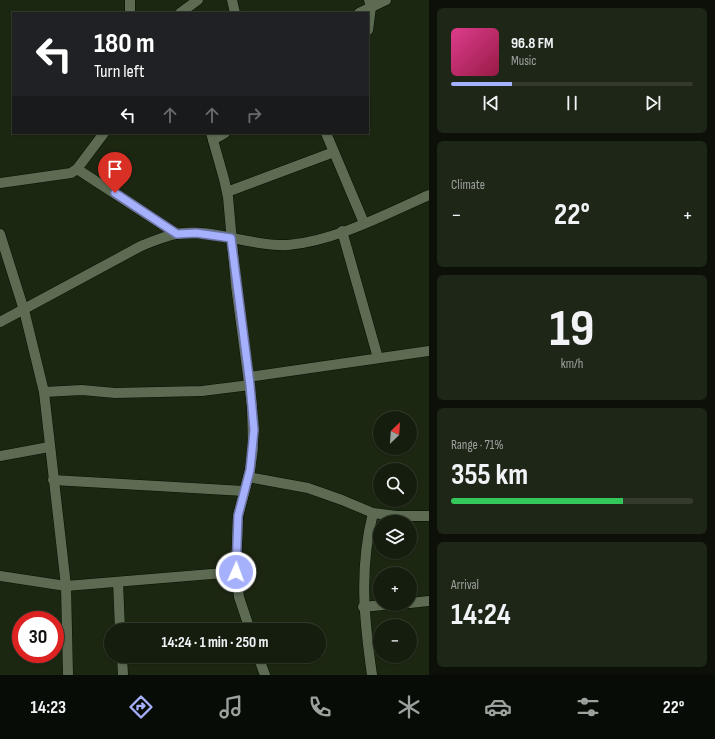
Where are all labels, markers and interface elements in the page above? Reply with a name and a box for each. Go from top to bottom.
text: 180 m [94,27,154,60]
icon: left [28,28,80,80]
text: 96.8 FM [511,34,554,53]
text: Music [511,53,536,69]
text: Turn left [94,61,145,82]
icon: previous [480,92,502,114]
icon: pause [561,92,583,114]
icon: next [642,92,664,114]
icon: left [117,104,139,126]
icon: ahead [159,104,181,126]
icon: ahead [201,104,223,126]
icon: right [243,104,265,126]
pin [98,152,132,193]
icon: arrive [104,158,126,180]
text: Climate [451,177,485,193]
text: 22° [554,197,590,233]
text: − [451,202,462,229]
text: + [682,202,693,229]
text: 19 [549,298,595,361]
text: km/h [561,356,583,372]
north arrow [373,411,417,455]
map controls [373,411,417,663]
text: Range · 71% [451,437,504,453]
text: 355 km [451,457,528,493]
button: search [373,463,417,507]
button: layers [373,515,417,559]
position arrow [215,551,257,593]
button: + [373,567,417,611]
text: Arrival [451,577,479,593]
text: 14:24 [451,597,511,633]
speed limit sign: 30 [12,611,64,663]
button: − [373,619,417,663]
text: 14:24 · 1 min · 250 m [162,633,268,652]
icon: directions [127,693,155,721]
icon: music [217,693,245,721]
icon: phone [306,693,334,721]
icon: climate [395,693,423,721]
icon: car [484,693,512,721]
icon: filters [574,693,602,721]
text: 14:23 [31,697,66,718]
text: 22° [663,697,684,718]

